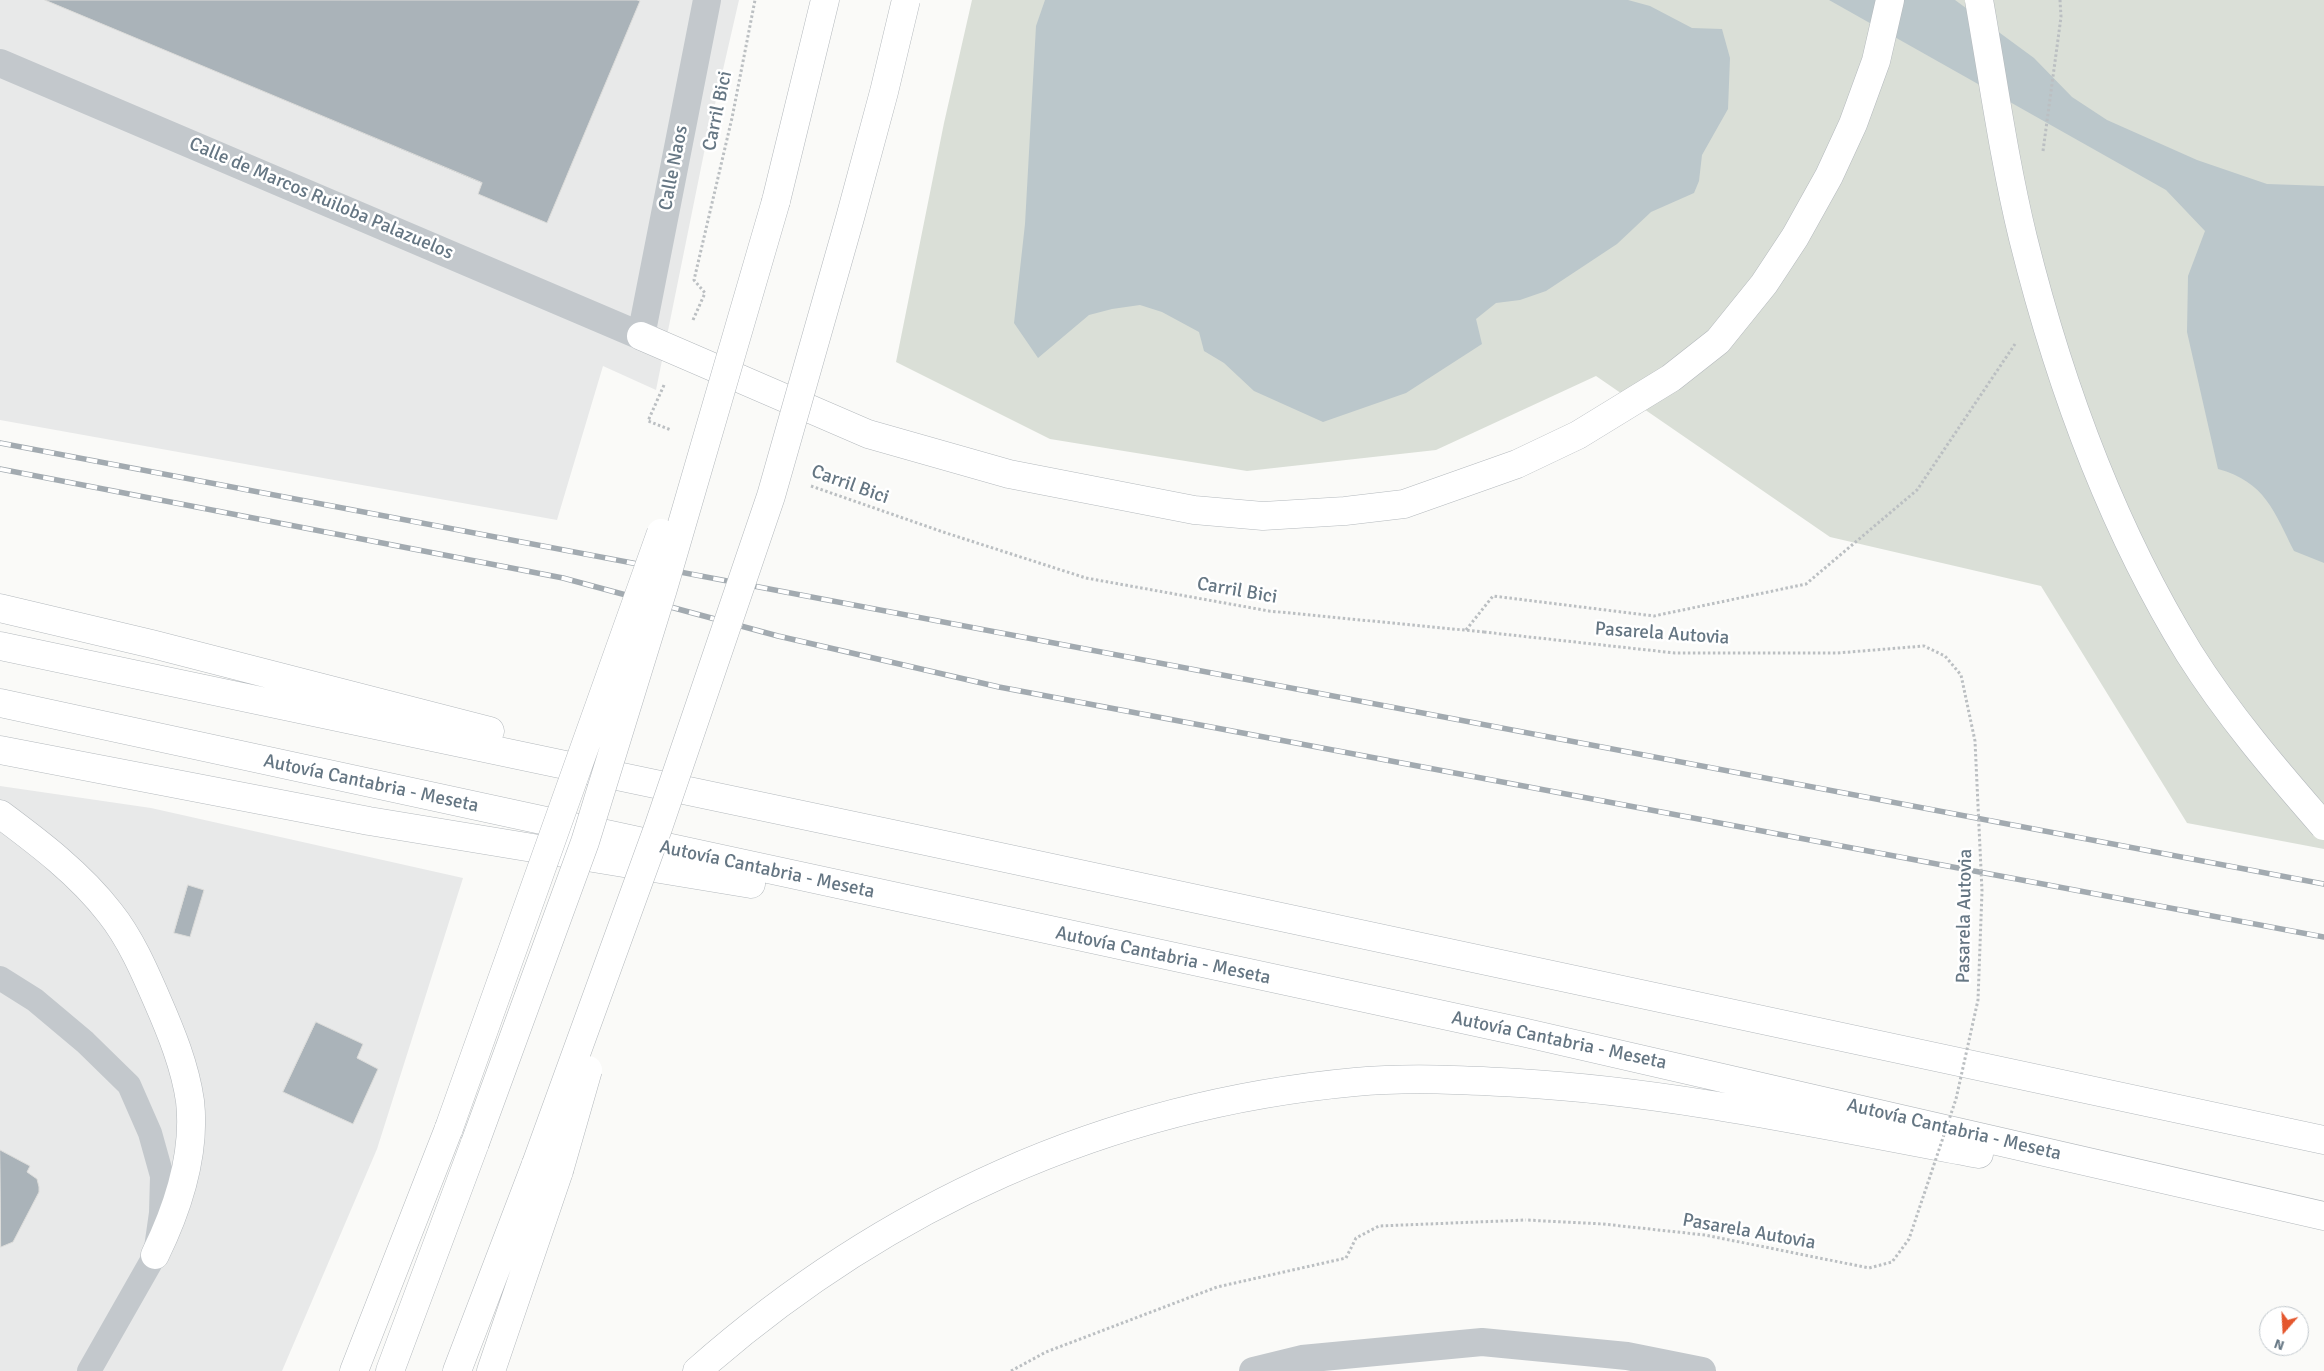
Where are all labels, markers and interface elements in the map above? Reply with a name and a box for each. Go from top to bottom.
street label: Carril Bici [698,69,738,153]
street label: Calle Naos [655,124,693,212]
street label: Calle de Marcos Ruiloba Palazuelos [185,133,457,265]
street label: Carril Bici [808,460,892,510]
street label: Carril Bici [1195,573,1279,609]
street label: Pasarela Autovia [1594,618,1730,650]
street label: Autovía Cantabria - Meseta [261,750,481,818]
street label: Autovía Cantabria - Meseta [657,836,877,904]
street label: Pasarela Autovia [1952,848,1978,984]
street label: Autovía Cantabria - Meseta [1053,922,1273,990]
street label: Autovía Cantabria - Meseta [1449,1007,1669,1075]
street label: Autovía Cantabria - Meseta [1845,1094,2063,1166]
street label: Pasarela Autovia [1681,1209,1817,1255]
north arrow [2259,1306,2309,1356]
text: N [2272,1335,2287,1354]

